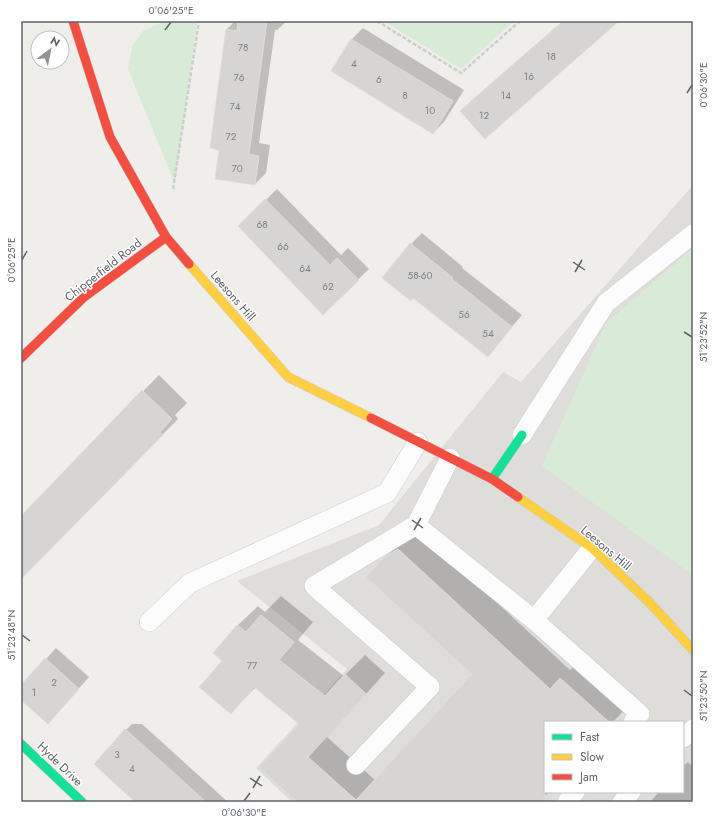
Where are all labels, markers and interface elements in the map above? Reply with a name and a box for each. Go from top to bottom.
text: 0°06'25"E [149,3,193,18]
north arrow [30,30,70,70]
text: N [47,32,63,51]
house number: 78 [238,40,248,55]
house number: 18 [546,49,556,64]
house number: 4 [351,56,357,71]
text: 0°06'30"E [696,63,711,108]
house number: 16 [524,69,534,84]
house number: 76 [233,70,245,85]
house number: 6 [376,72,382,87]
house number: 8 [402,88,408,103]
house number: 14 [501,88,511,103]
house number: 74 [229,99,241,114]
house number: 10 [425,103,435,118]
house number: 12 [479,108,489,123]
house number: 72 [226,129,237,144]
house number: 70 [231,161,243,176]
house number: 68 [256,217,268,232]
street label: Chipperfield Road [61,234,145,306]
text: 0°06'25"E [4,238,19,282]
house number: 66 [277,239,289,254]
house number: 64 [299,261,311,276]
street label: Leesons Hill [206,267,260,325]
house number: 58-60 [408,268,432,283]
house number: 62 [322,279,334,294]
house number: 56 [458,307,470,322]
text: 51°23'52"N [696,312,711,362]
house number: 54 [482,326,494,341]
street label: Leesons Hill [577,521,635,575]
text: 51°23'48"N [4,610,19,660]
house number: 77 [247,658,258,673]
text: 51°23'50"N [696,671,711,721]
house number: 2 [51,675,57,690]
house number: 1 [32,685,36,700]
legend [544,721,684,793]
text: Fast [580,728,599,746]
street label: Hyde Drive [33,738,87,790]
house number: 3 [114,747,120,762]
text: Slow [580,748,605,766]
house number: 4 [129,761,135,776]
text: Jam [578,768,598,786]
text: 0°06'30"E [222,805,267,820]

